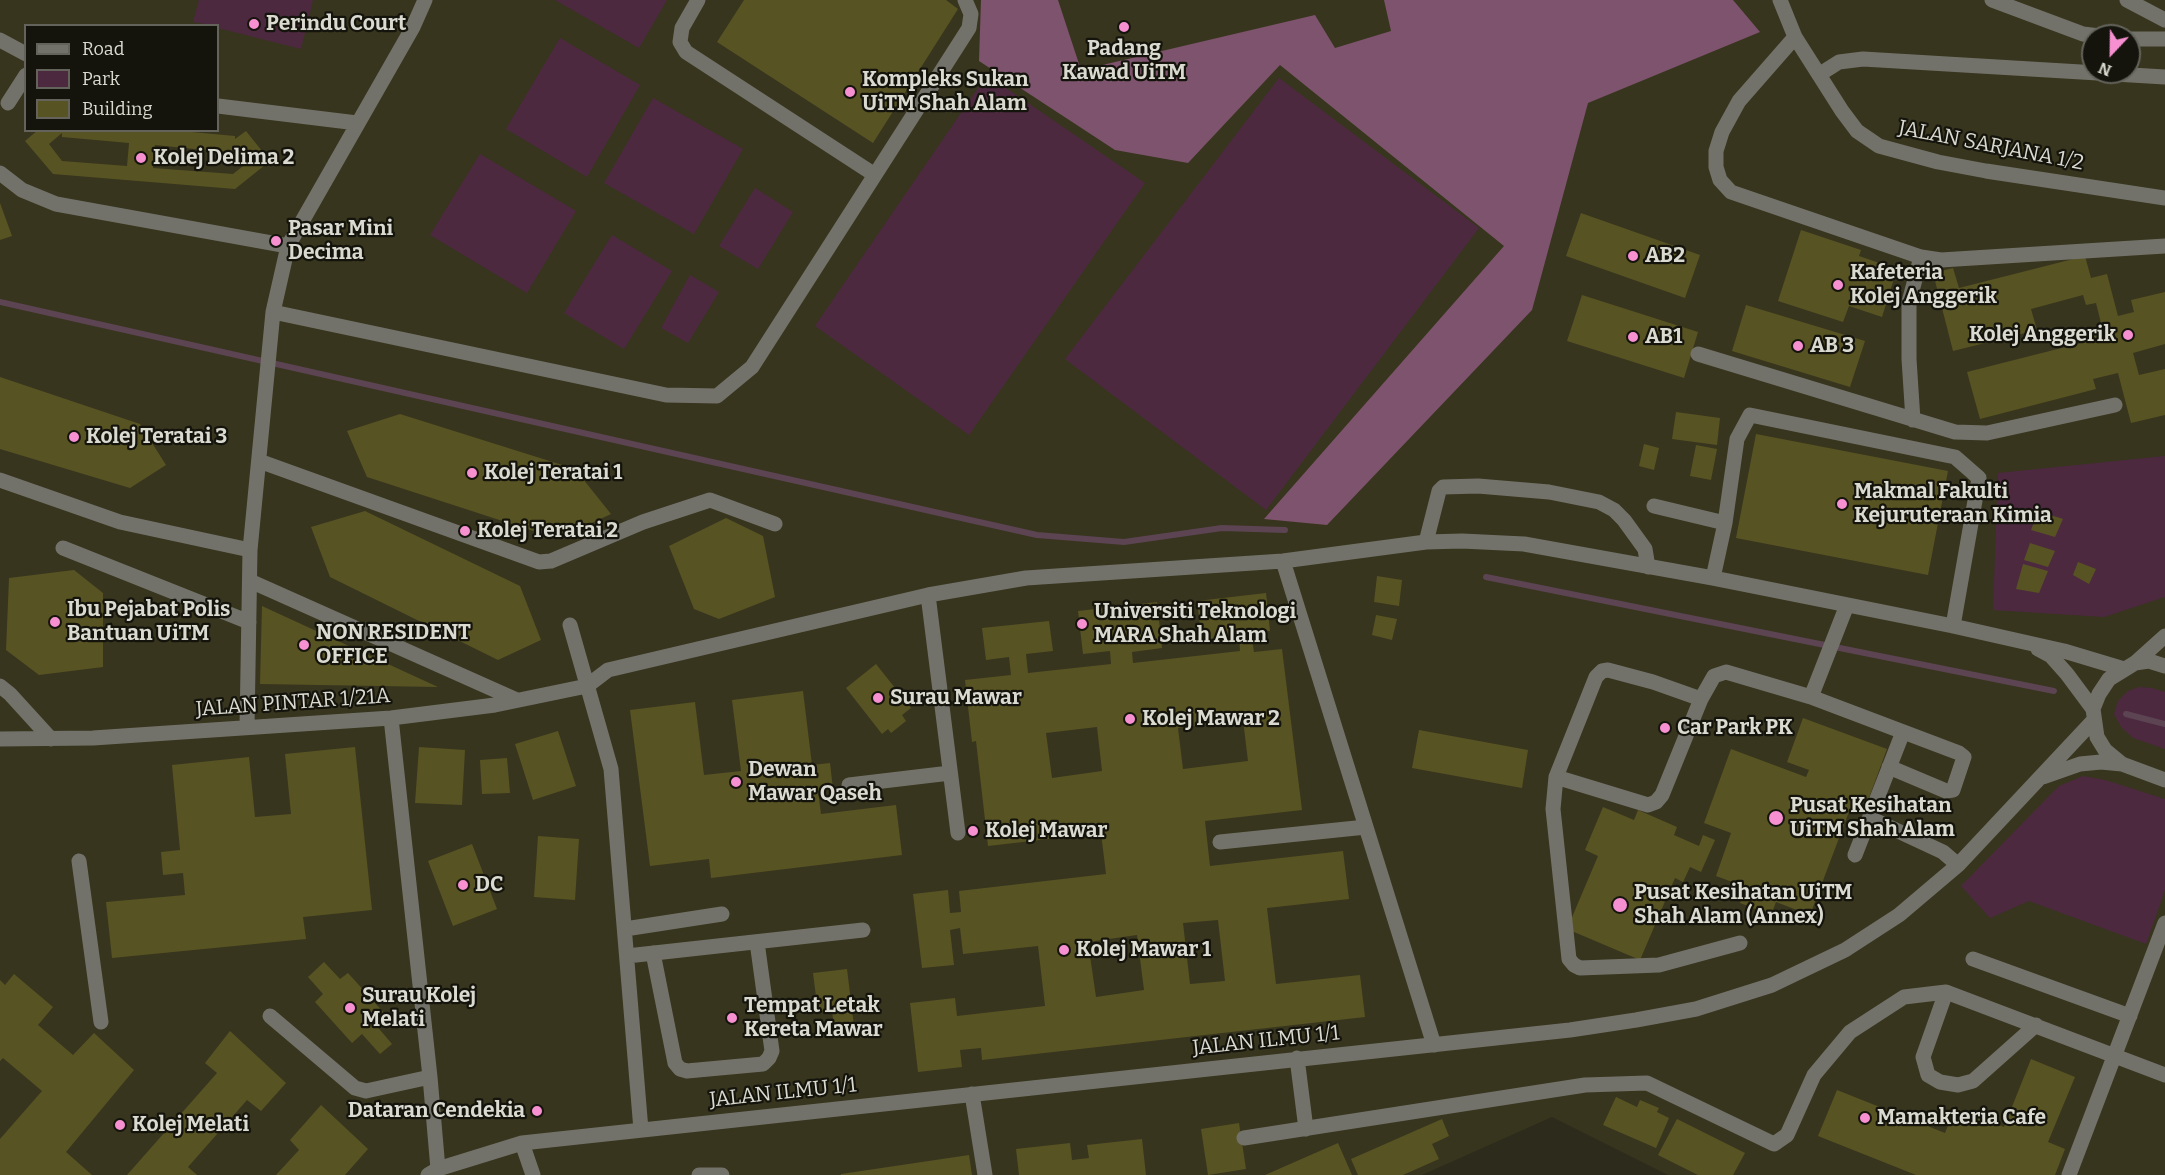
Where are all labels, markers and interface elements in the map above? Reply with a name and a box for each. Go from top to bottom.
place label: Perindu Court [266,11,406,37]
marker: Perindu Court [247,17,261,31]
marker: Padang Kawad UiTM [1117,20,1131,34]
legend [24,24,219,132]
north arrow [2081,24,2141,84]
place label: Padang Kawad UiTM [1062,36,1186,86]
text: Road [82,38,124,60]
text: N [2096,58,2114,80]
place label: Kompleks Sukan UiTM Shah Alam [862,67,1028,117]
text: Park [82,68,120,90]
marker: Kompleks Sukan UiTM Shah Alam [843,85,857,99]
text: Building [82,98,153,120]
street label: JALAN SARJANA 1/2 [1896,116,2086,176]
place label: Kolej Delima 2 [153,145,294,171]
marker: Kolej Delima 2 [134,151,148,165]
place label: Pasar Mini Decima [288,216,393,266]
marker: Pasar Mini Decima [269,234,283,248]
place label: AB2 [1645,243,1685,269]
marker: AB2 [1626,249,1640,263]
place label: Kafeteria Kolej Anggerik [1850,260,1997,310]
marker: Kafeteria Kolej Anggerik [1831,278,1845,292]
place label: Kolej Anggerik [1969,322,2116,348]
place label: AB1 [1645,324,1682,350]
marker: Kolej Anggerik [2121,328,2135,342]
marker: AB1 [1626,330,1640,344]
place label: AB 3 [1810,333,1854,359]
marker: AB 3 [1791,339,1805,353]
place label: Kolej Teratai 3 [86,424,227,450]
marker: Kolej Teratai 3 [67,430,81,444]
place label: Kolej Teratai 1 [484,460,622,486]
marker: Kolej Teratai 1 [465,466,479,480]
place label: Makmal Fakulti Kejuruteraan Kimia [1854,479,2052,529]
marker: Makmal Fakulti Kejuruteraan Kimia [1835,497,1849,511]
place label: Kolej Teratai 2 [477,518,618,544]
marker: Kolej Teratai 2 [458,524,472,538]
place label: Ibu Pejabat Polis Bantuan UiTM [67,597,230,647]
place label: Universiti Teknologi MARA Shah Alam [1094,599,1296,649]
marker: Ibu Pejabat Polis Bantuan UiTM [48,615,62,629]
marker: Universiti Teknologi MARA Shah Alam [1075,617,1089,631]
place label: NON RESIDENT OFFICE [316,620,471,670]
marker: NON RESIDENT OFFICE [297,638,311,652]
street label: JALAN PINTAR 1/21A [195,684,391,722]
place label: Surau Mawar [890,685,1022,711]
marker: Surau Mawar [871,691,885,705]
place label: Kolej Mawar 2 [1142,706,1280,732]
marker: Kolej Mawar 2 [1123,712,1137,726]
place label: Car Park PK [1677,715,1793,741]
marker: Car Park PK [1658,721,1672,735]
place label: Dewan Mawar Qaseh [748,757,882,807]
marker: Dewan Mawar Qaseh [729,775,743,789]
place label: Pusat Kesihatan UiTM Shah Alam [1790,793,1955,843]
marker: Pusat Kesihatan UiTM Shah Alam [1767,809,1785,827]
place label: Kolej Mawar [985,818,1107,844]
marker: Kolej Mawar [966,824,980,838]
place label: DC [475,872,503,898]
marker: DC [456,878,470,892]
place label: Pusat Kesihatan UiTM Shah Alam (Annex) [1634,880,1852,930]
marker: Pusat Kesihatan UiTM Shah Alam (Annex) [1611,896,1629,914]
place label: Kolej Mawar 1 [1076,937,1211,963]
marker: Kolej Mawar 1 [1057,943,1071,957]
place label: Surau Kolej Melati [362,983,476,1033]
place label: Tempat Letak Kereta Mawar [744,993,883,1043]
marker: Surau Kolej Melati [343,1001,357,1015]
marker: Tempat Letak Kereta Mawar [725,1011,739,1025]
street label: JALAN ILMU 1/1 [1191,1021,1341,1061]
street label: JALAN ILMU 1/1 [708,1073,858,1113]
place label: Dataran Cendekia [348,1098,525,1124]
marker: Dataran Cendekia [530,1104,544,1118]
place label: Mamakteria Cafe [1877,1105,2046,1131]
marker: Mamakteria Cafe [1858,1111,1872,1125]
place label: Kolej Melati [132,1112,249,1138]
marker: Kolej Melati [113,1118,127,1132]

